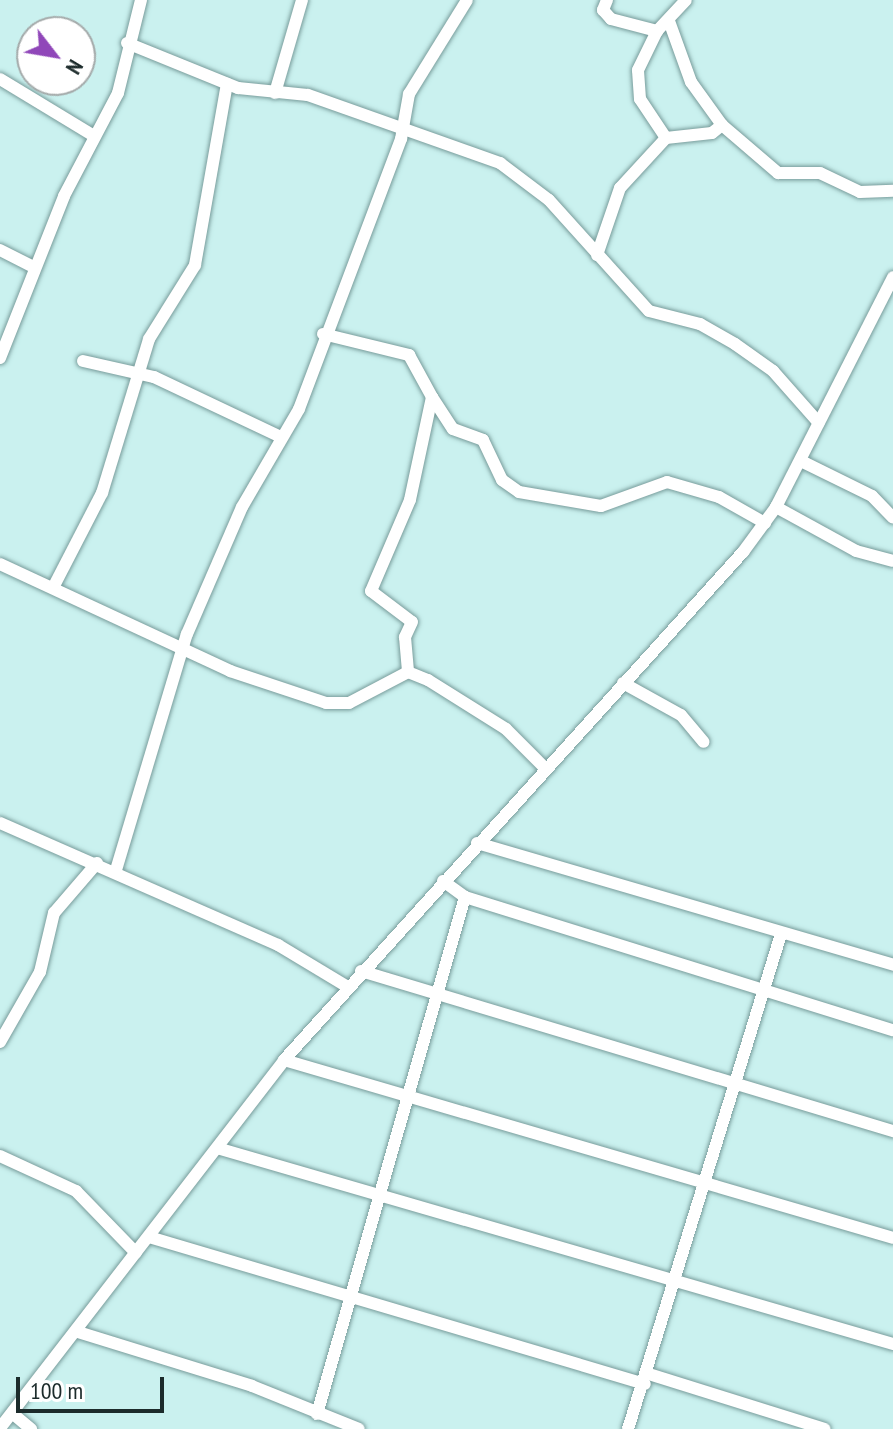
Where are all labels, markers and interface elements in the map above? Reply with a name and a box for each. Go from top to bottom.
north arrow [16,16,96,96]
text: N [60,55,90,80]
scale bar [20,1361,168,1411]
text: 100 m [30,1375,83,1406]

